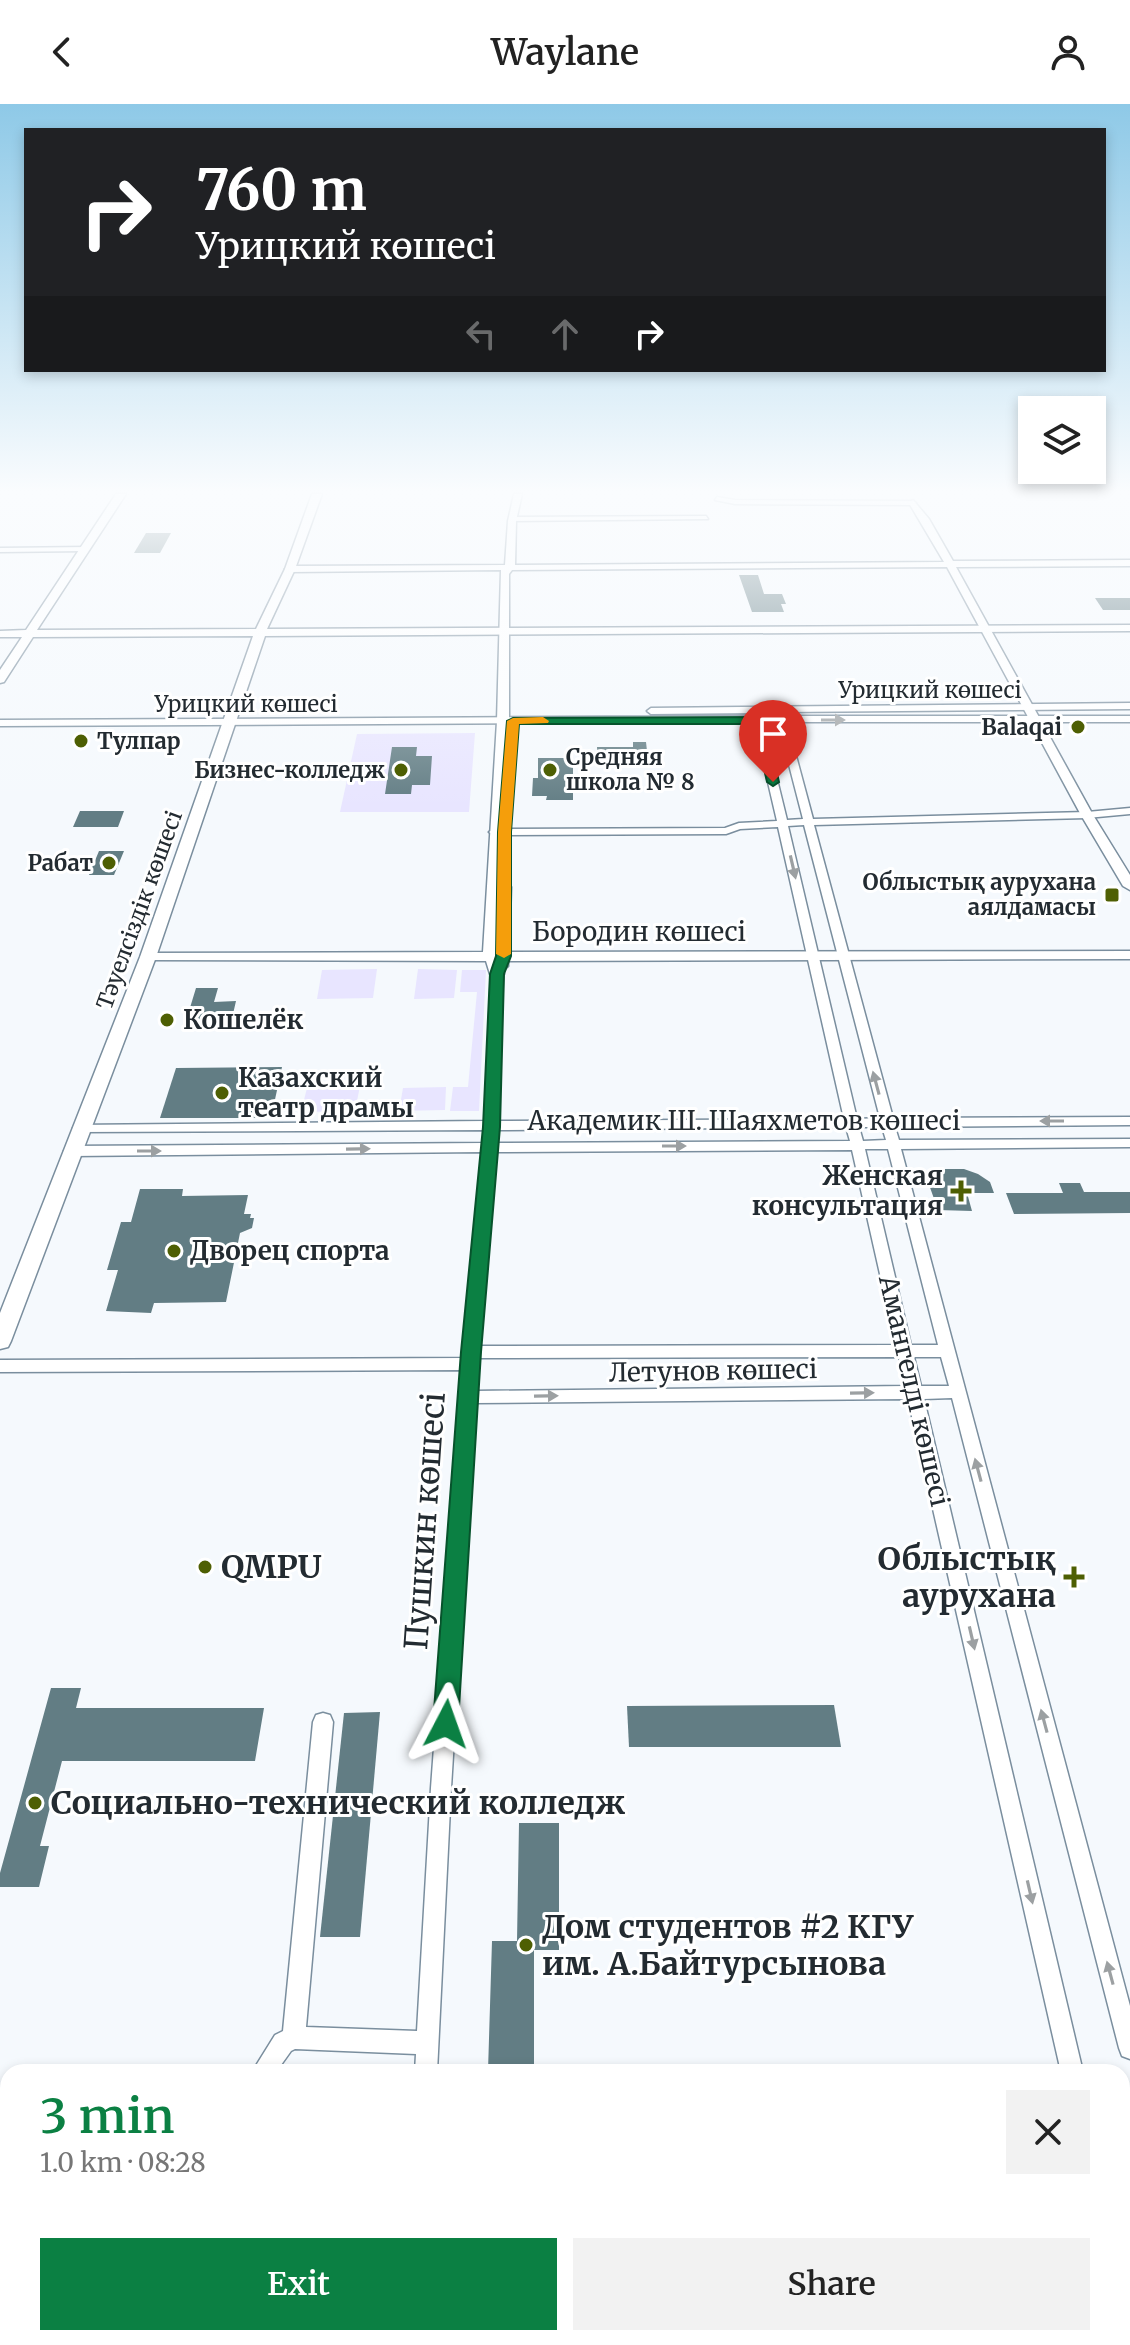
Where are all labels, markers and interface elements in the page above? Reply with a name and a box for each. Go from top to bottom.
icon: back [40,30,84,74]
text: Waylane [491,30,639,75]
icon: person [1046,30,1090,74]
text: 760 m [196,155,367,225]
icon: right [64,160,168,264]
text: Урицкий көшесі [196,224,496,269]
icon: left [459,312,503,356]
icon: ahead [543,312,587,356]
icon: right [627,312,671,356]
map controls [1018,396,1106,484]
button: layers [1018,396,1106,484]
street label: Урицкий көшесі [837,676,1022,704]
street label: Урицкий көшесі [153,690,338,718]
pin [739,700,807,782]
icon: arrive [751,712,795,756]
place label: Balaqai [981,713,1062,741]
one-way arrow [821,714,846,726]
marker: Balaqai [1069,718,1087,736]
place label: Тулпар [97,727,180,755]
marker: Тулпар [72,732,90,750]
place label: Средняя школа № 8 [566,743,695,796]
place label: Бизнес-колледж [194,756,385,784]
marker: Бизнес-колледж [392,761,410,779]
marker: Средняя школа № 8 [541,761,559,779]
street label: Тәуелсіздік көшесі [90,807,188,1013]
place label: Рабат [28,849,93,877]
marker: Рабат [100,854,118,872]
one-way arrow [787,855,800,880]
place label: Облыстық аурухана аялдамасы [862,868,1096,921]
marker: Облыстық аурухана аялдамасы [1103,886,1121,904]
street label: Бородин көшесі [532,915,746,948]
place label: Кошелёк [183,1003,303,1036]
marker: Кошелёк [158,1011,176,1029]
place label: Казахский театр драмы [238,1061,414,1124]
one-way arrow [870,1070,882,1095]
marker: Казахский театр драмы [213,1084,231,1102]
street label: Академик Ш. Шаяхметов көшесі [527,1104,960,1137]
one-way arrow [1039,1115,1064,1127]
one-way arrow [662,1140,687,1152]
one-way arrow [346,1142,371,1155]
one-way arrow [137,1145,162,1157]
place label: Женская консультация [752,1159,943,1222]
marker: Женская консультация [950,1180,972,1202]
place label: Дворец спорта [190,1234,389,1267]
marker: Дворец спорта [165,1242,183,1260]
street label: Амангелді көшесі [872,1271,957,1510]
street label: Летунов көшесі [608,1352,818,1389]
one-way arrow [850,1387,875,1399]
one-way arrow [534,1390,559,1402]
street label: Пушкин көшесі [396,1391,454,1651]
one-way arrow [971,1457,984,1481]
place label: Облыстық аурухана [877,1539,1056,1616]
place label: QMPU [221,1547,322,1587]
marker: QMPU [196,1558,214,1576]
marker: Облыстық аурухана [1063,1566,1085,1588]
one-way arrow [966,1626,978,1651]
position arrow [404,1682,488,1766]
one-way arrow [1038,1709,1050,1734]
place label: Социально-технический колледж [51,1783,625,1823]
marker: Социально-технический колледж [26,1794,44,1812]
one-way arrow [1024,1879,1037,1904]
place label: Дом студентов #2 КГУ им. А.Байтурсынова [542,1907,914,1984]
marker: Дом студентов #2 КГУ им. А.Байтурсынова [517,1936,535,1954]
one-way arrow [1104,1960,1116,1985]
text: 3 min [40,2086,175,2146]
button: close [1006,2090,1090,2174]
text: 1.0 km · 08:28 [40,2146,206,2179]
button: Exit [40,2238,557,2330]
button: Share [573,2238,1090,2330]

